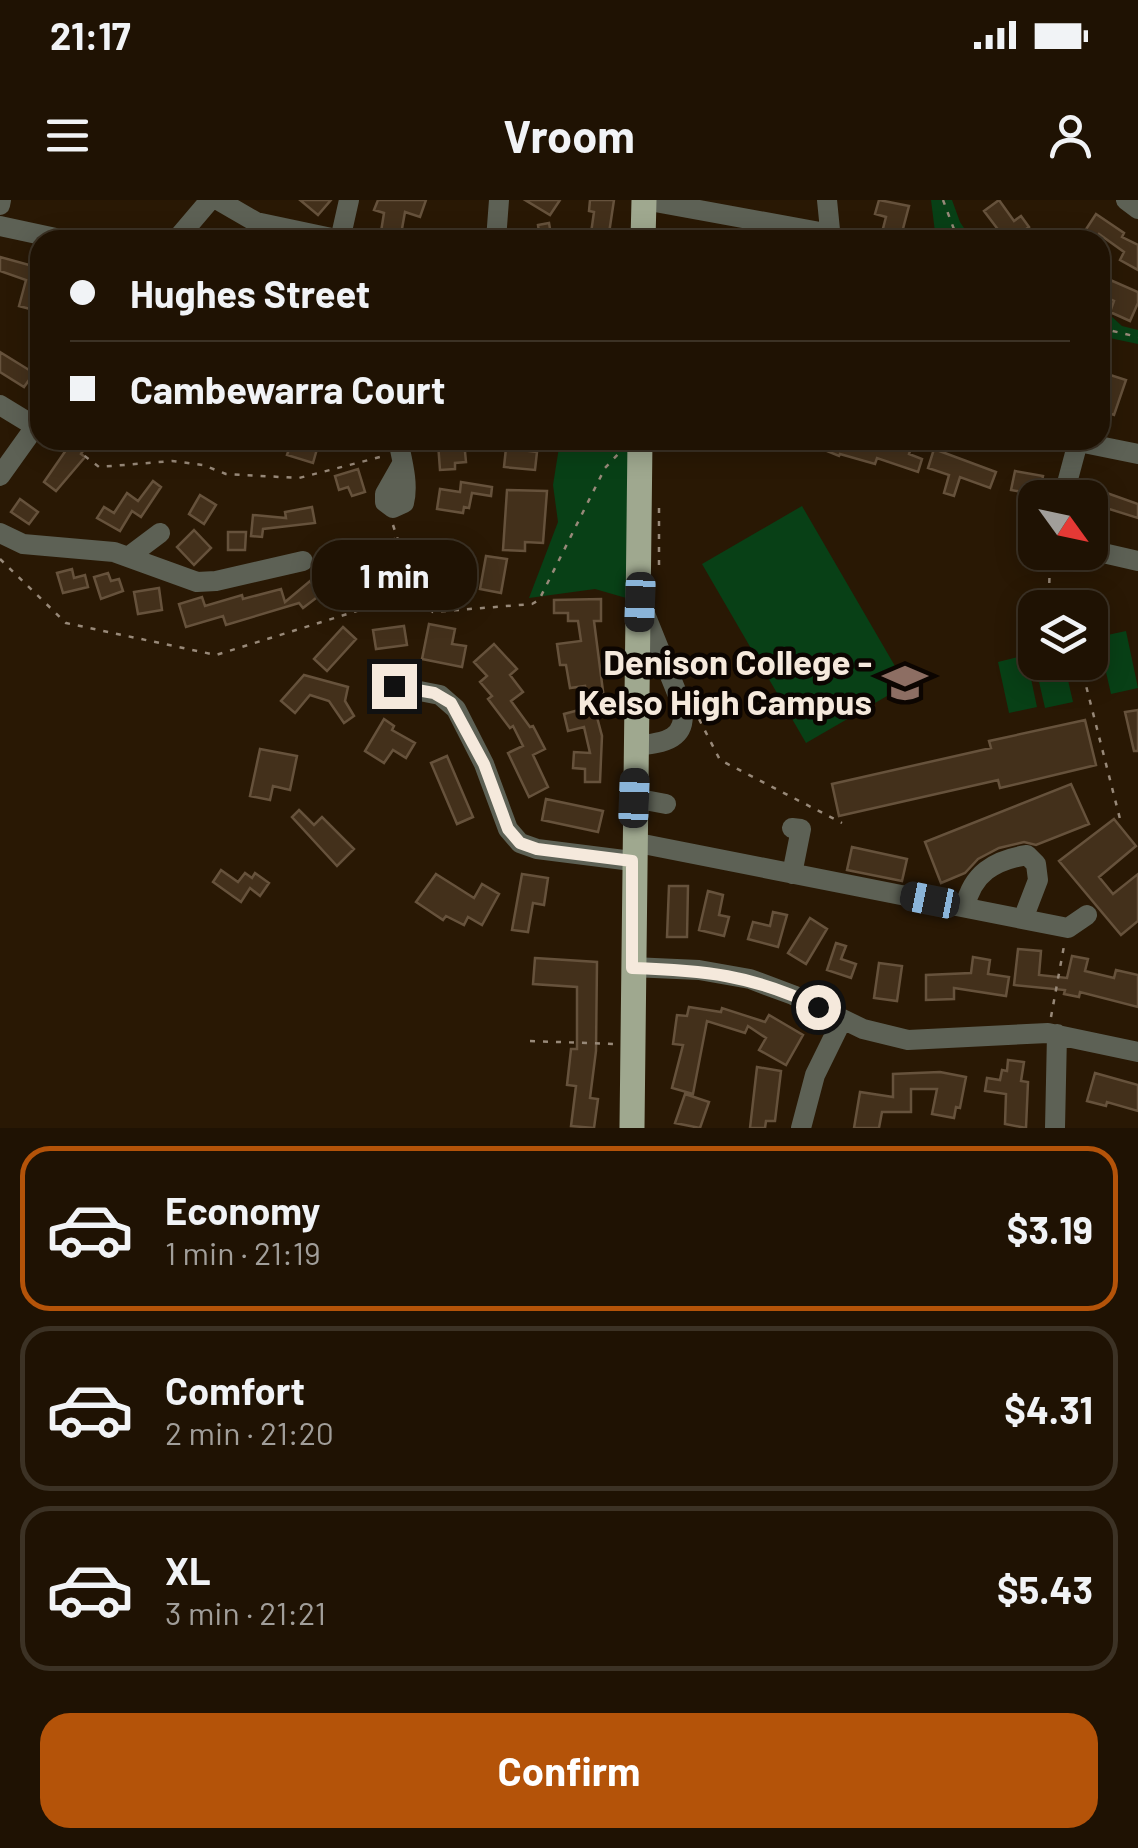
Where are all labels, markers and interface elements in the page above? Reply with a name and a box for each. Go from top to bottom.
text: 21:17 [50,12,131,58]
icon: menu [40,108,95,163]
text: Vroom [503,108,635,162]
icon: person [1043,108,1098,163]
text: Hughes Street [130,270,370,316]
text: Cambewarra Court [130,366,445,412]
north arrow [1018,480,1108,570]
map controls [1018,480,1108,680]
callout: 1 min [312,541,476,611]
text: 1 min [359,556,430,594]
car [624,571,656,633]
button: layers [1018,590,1108,680]
place label: Denison College - Kelso High Campus [578,640,872,722]
school or university icon: Denison College - Kelso High Campus [881,659,929,707]
route end [372,664,417,709]
car [618,767,650,829]
car [898,880,962,920]
route start [796,985,841,1030]
icon: car [45,1184,135,1274]
text: Economy [165,1187,320,1233]
text: $3.19 [1007,1206,1093,1252]
text: 1 min · 21:19 [165,1233,321,1271]
icon: car [45,1364,135,1454]
text: Comfort [165,1367,305,1413]
text: $4.31 [1004,1386,1093,1432]
text: 2 min · 21:20 [165,1413,334,1451]
icon: car [45,1544,135,1634]
text: XL [165,1547,211,1593]
text: $5.43 [997,1566,1093,1612]
text: 3 min · 21:21 [165,1593,326,1631]
button: Confirm [40,1713,1098,1828]

